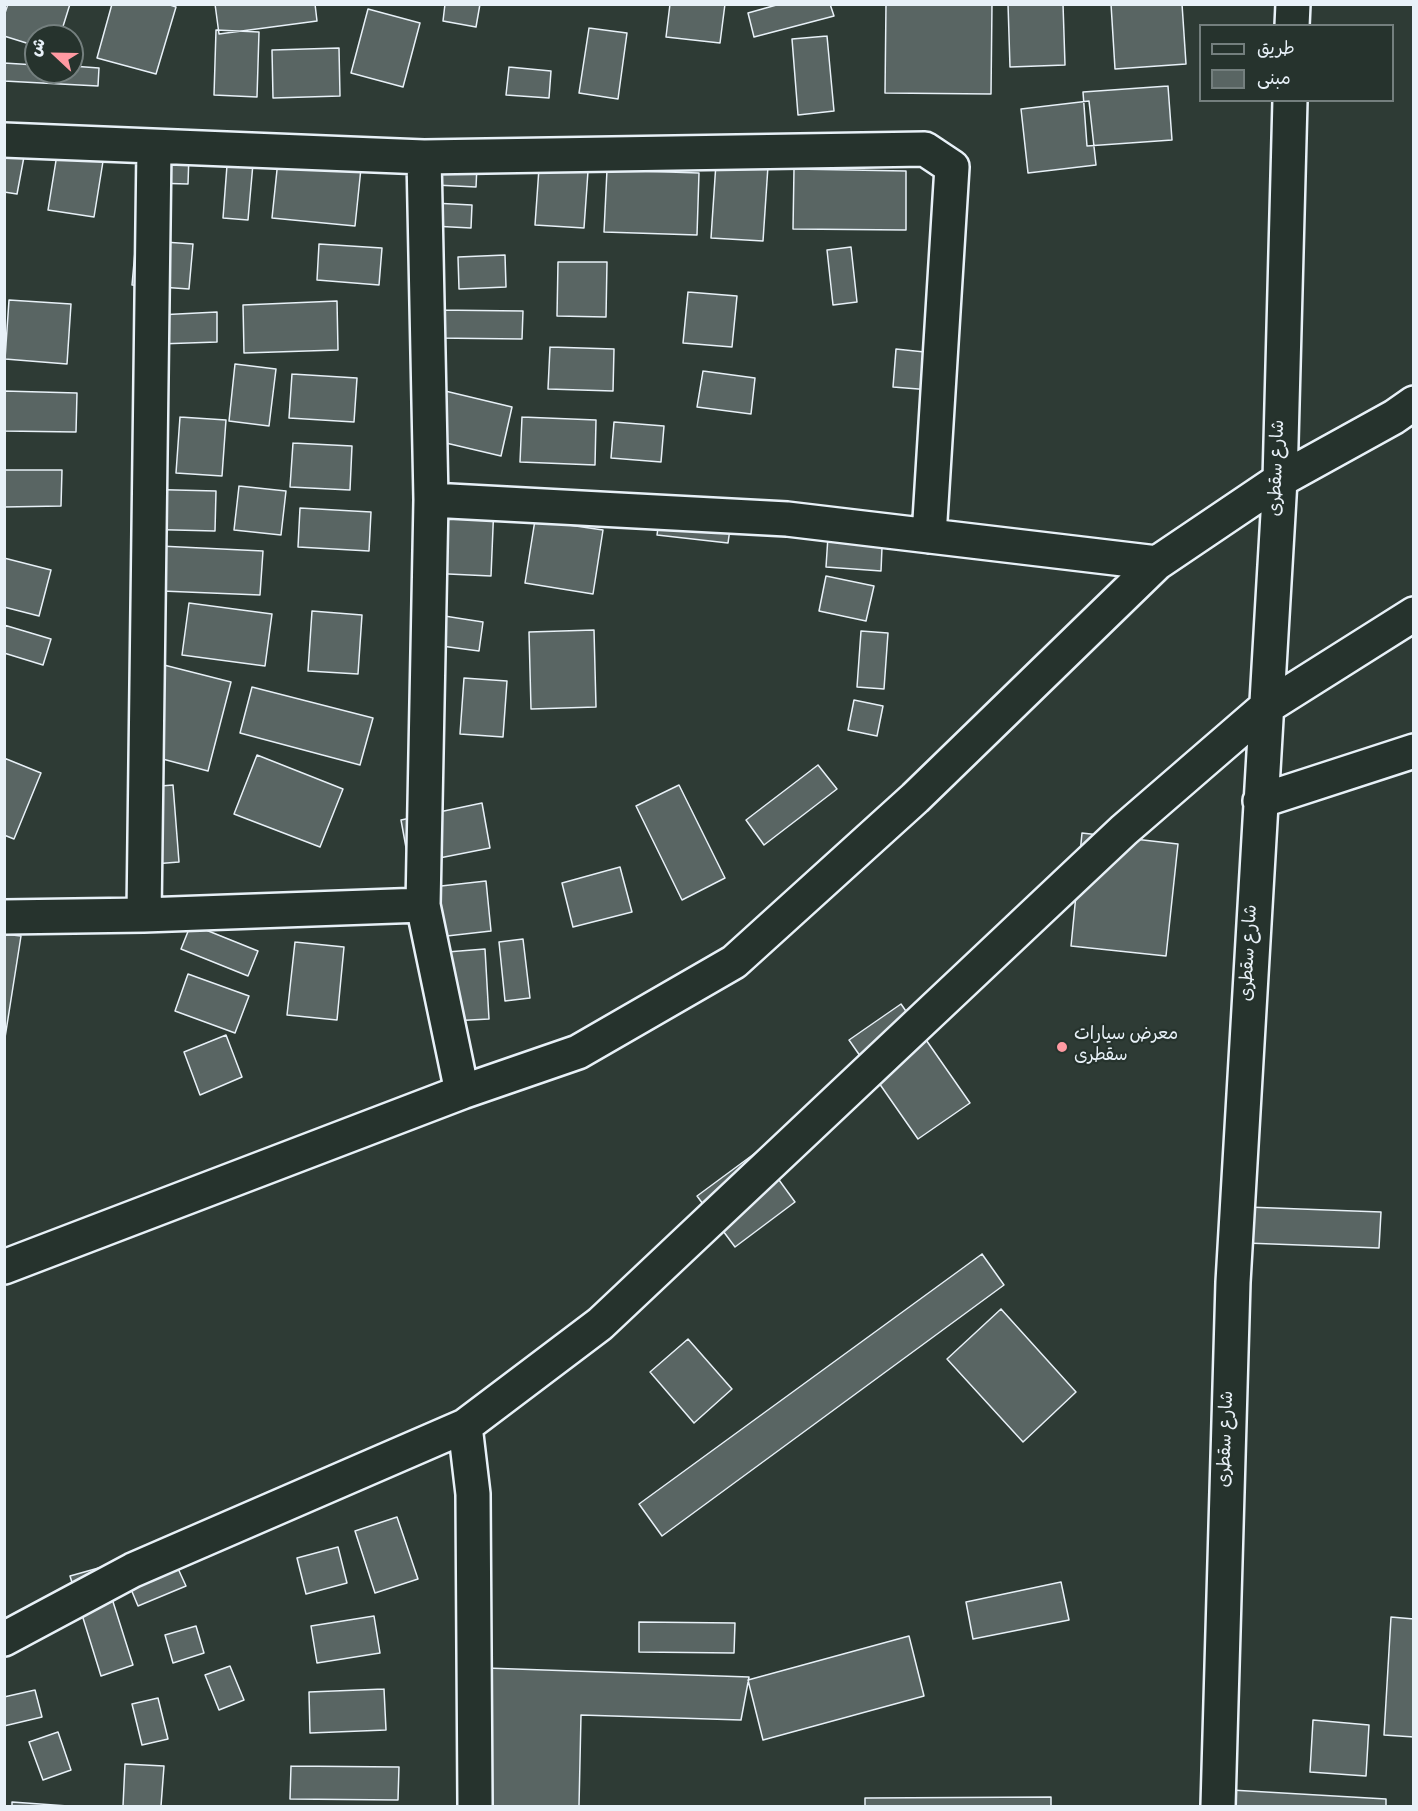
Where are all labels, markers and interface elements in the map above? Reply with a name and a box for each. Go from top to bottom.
north arrow [24,24,84,84]
legend [1199,24,1394,102]
text: ش [25,35,53,60]
text: طريق [1257,38,1295,63]
text: مبنى [1257,68,1291,93]
street label: شارع سقطرى [1267,419,1291,517]
street label: شارع سقطرى [1238,904,1264,1002]
place label: معرض سيارات سقطرى [1074,1026,1178,1068]
marker: معرض سيارات سقطرى [1055,1040,1069,1054]
street label: شارع سقطرى [1216,1390,1240,1488]

